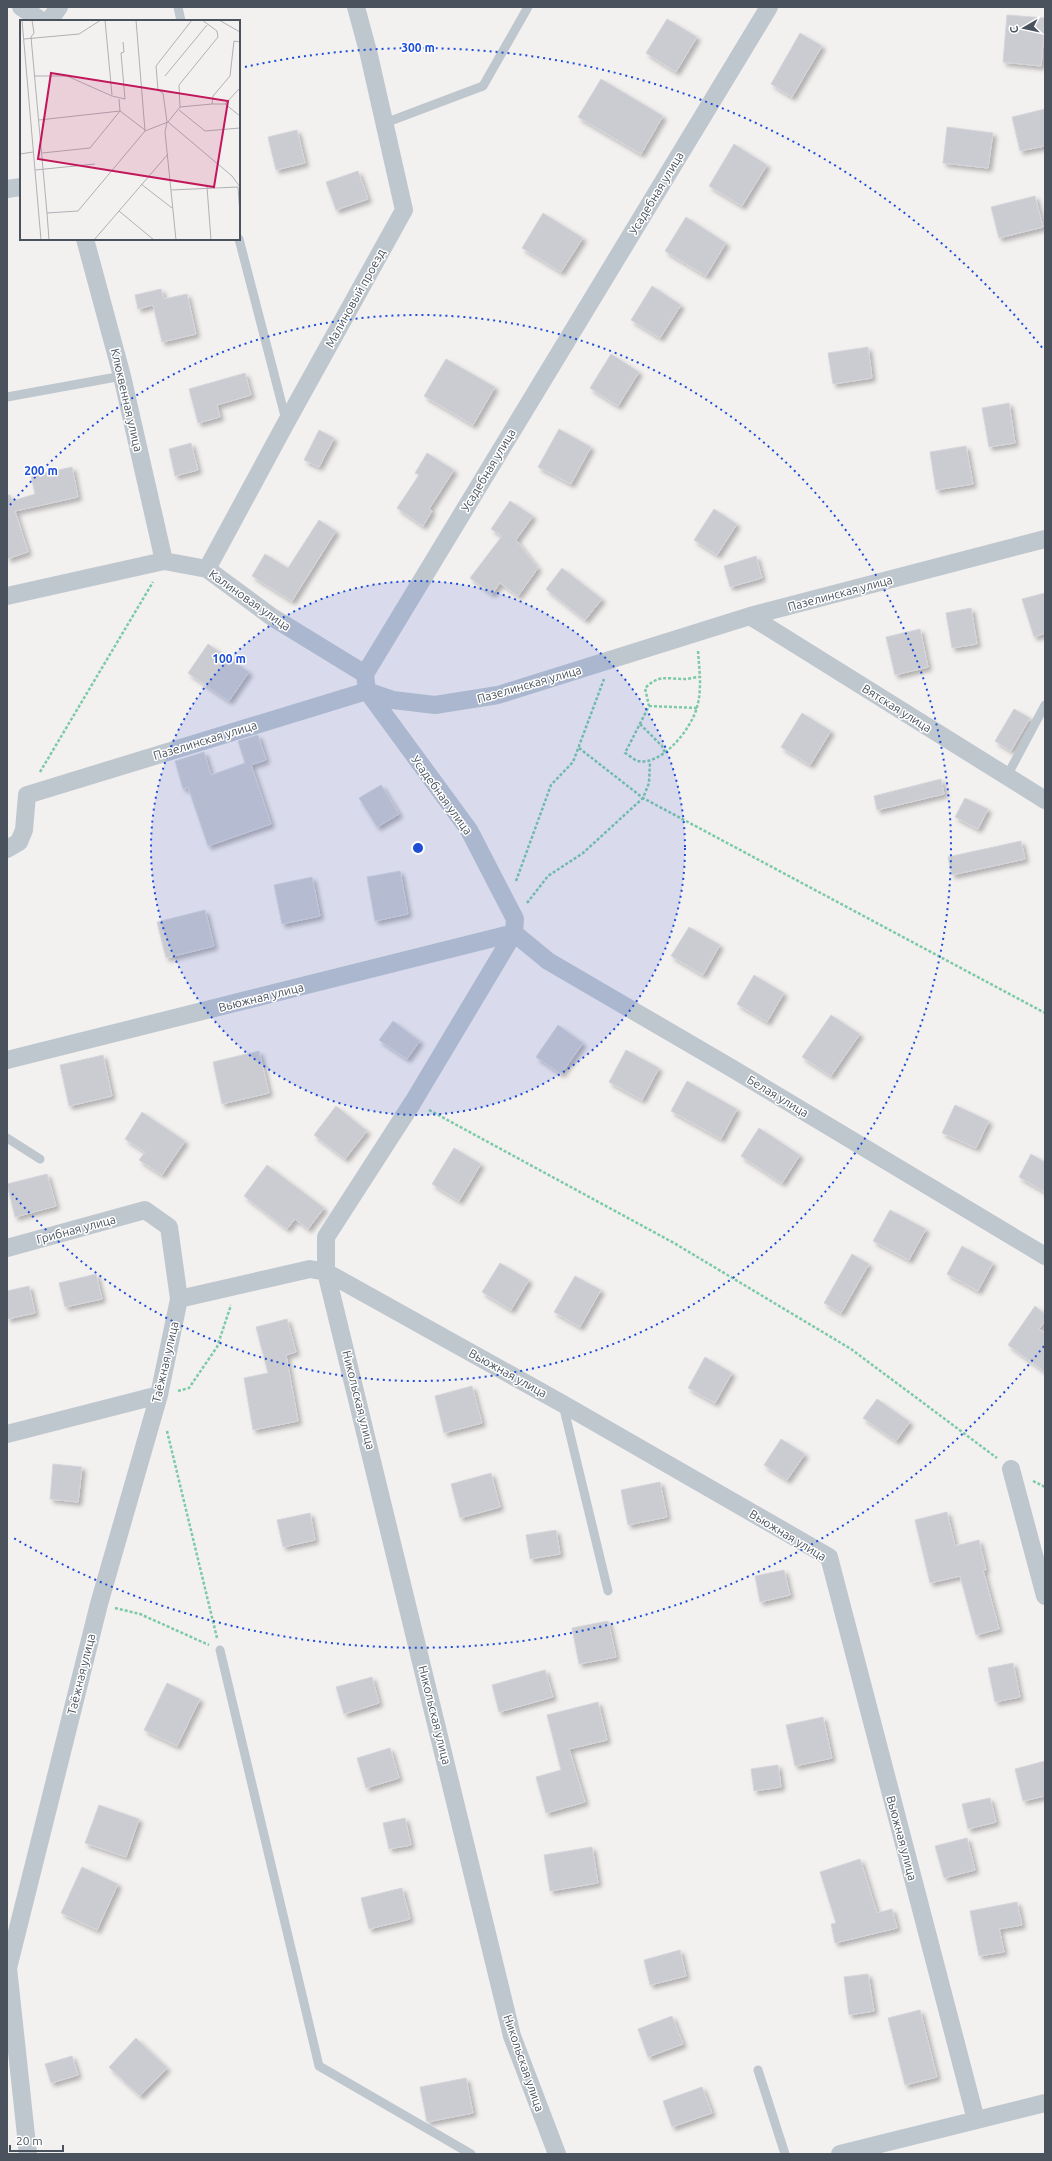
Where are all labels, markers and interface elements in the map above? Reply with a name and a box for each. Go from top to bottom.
north arrow [1004,8,1044,48]
inset map [20,20,240,240]
text: С [1008,25,1021,34]
text: 300 m [401,41,435,54]
street label: Усадебная улица [626,149,686,237]
street label: Малиновый проезд [323,247,387,349]
street label: Клюквенная улица [109,347,145,453]
street label: Усадебная улица [458,426,518,514]
text: 200 m [24,464,58,477]
street label: Калиновая улица [207,567,293,633]
street label: Пазелинская улица [786,573,894,613]
text: 100 m [212,652,246,665]
street label: Пазелинская улица [475,663,583,705]
street label: Вятская улица [860,681,934,735]
street label: Пазелинская улица [151,718,259,762]
street label: Усадебная улица [409,753,475,837]
centre of rings [411,841,425,855]
street label: Вьюжная улица [217,980,305,1014]
street label: Белая улица [745,1073,811,1119]
street label: Грибная улица [35,1212,117,1246]
street label: Таёжная улица [149,1320,181,1404]
street label: Вьюжная улица [467,1346,549,1400]
street label: Никольская улица [340,1349,378,1451]
street label: Вьюжная улица [747,1507,829,1563]
street label: Таёжная улица [65,1632,97,1716]
street label: Никольская улица [416,1664,454,1766]
street label: Вьюжная улица [884,1794,920,1882]
street label: Никольская улица [501,2013,547,2113]
scale bar [10,2127,63,2153]
text: 20 m [16,2134,43,2147]

